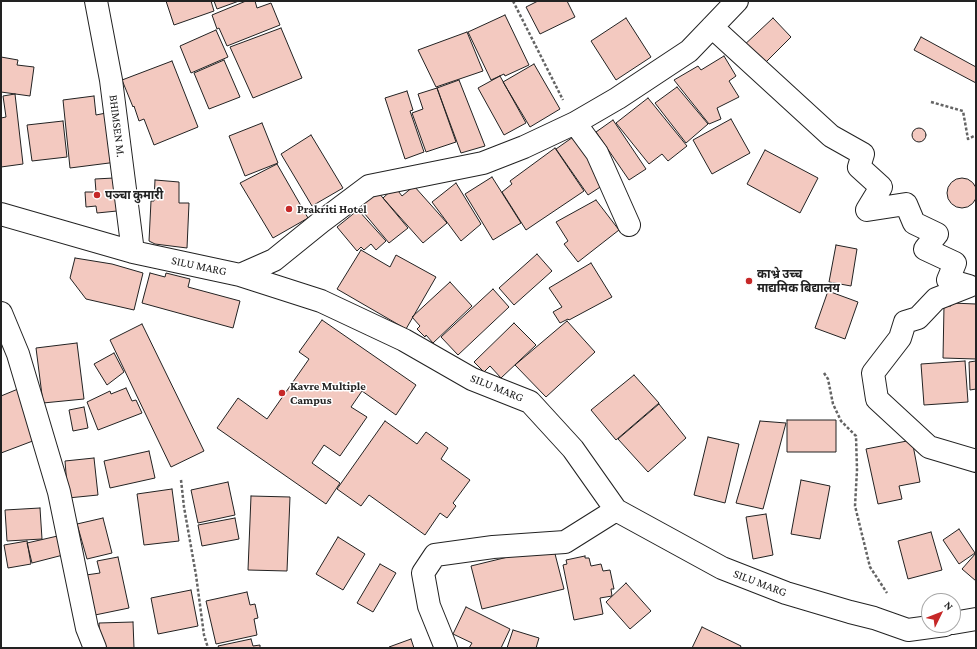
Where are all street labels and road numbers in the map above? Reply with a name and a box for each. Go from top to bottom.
street label: BHIMSEN M. [106,94,128,158]
street label: SILU MARG [170,253,228,279]
street label: SILU MARG [468,371,526,405]
street label: SILU MARG [731,566,789,600]

